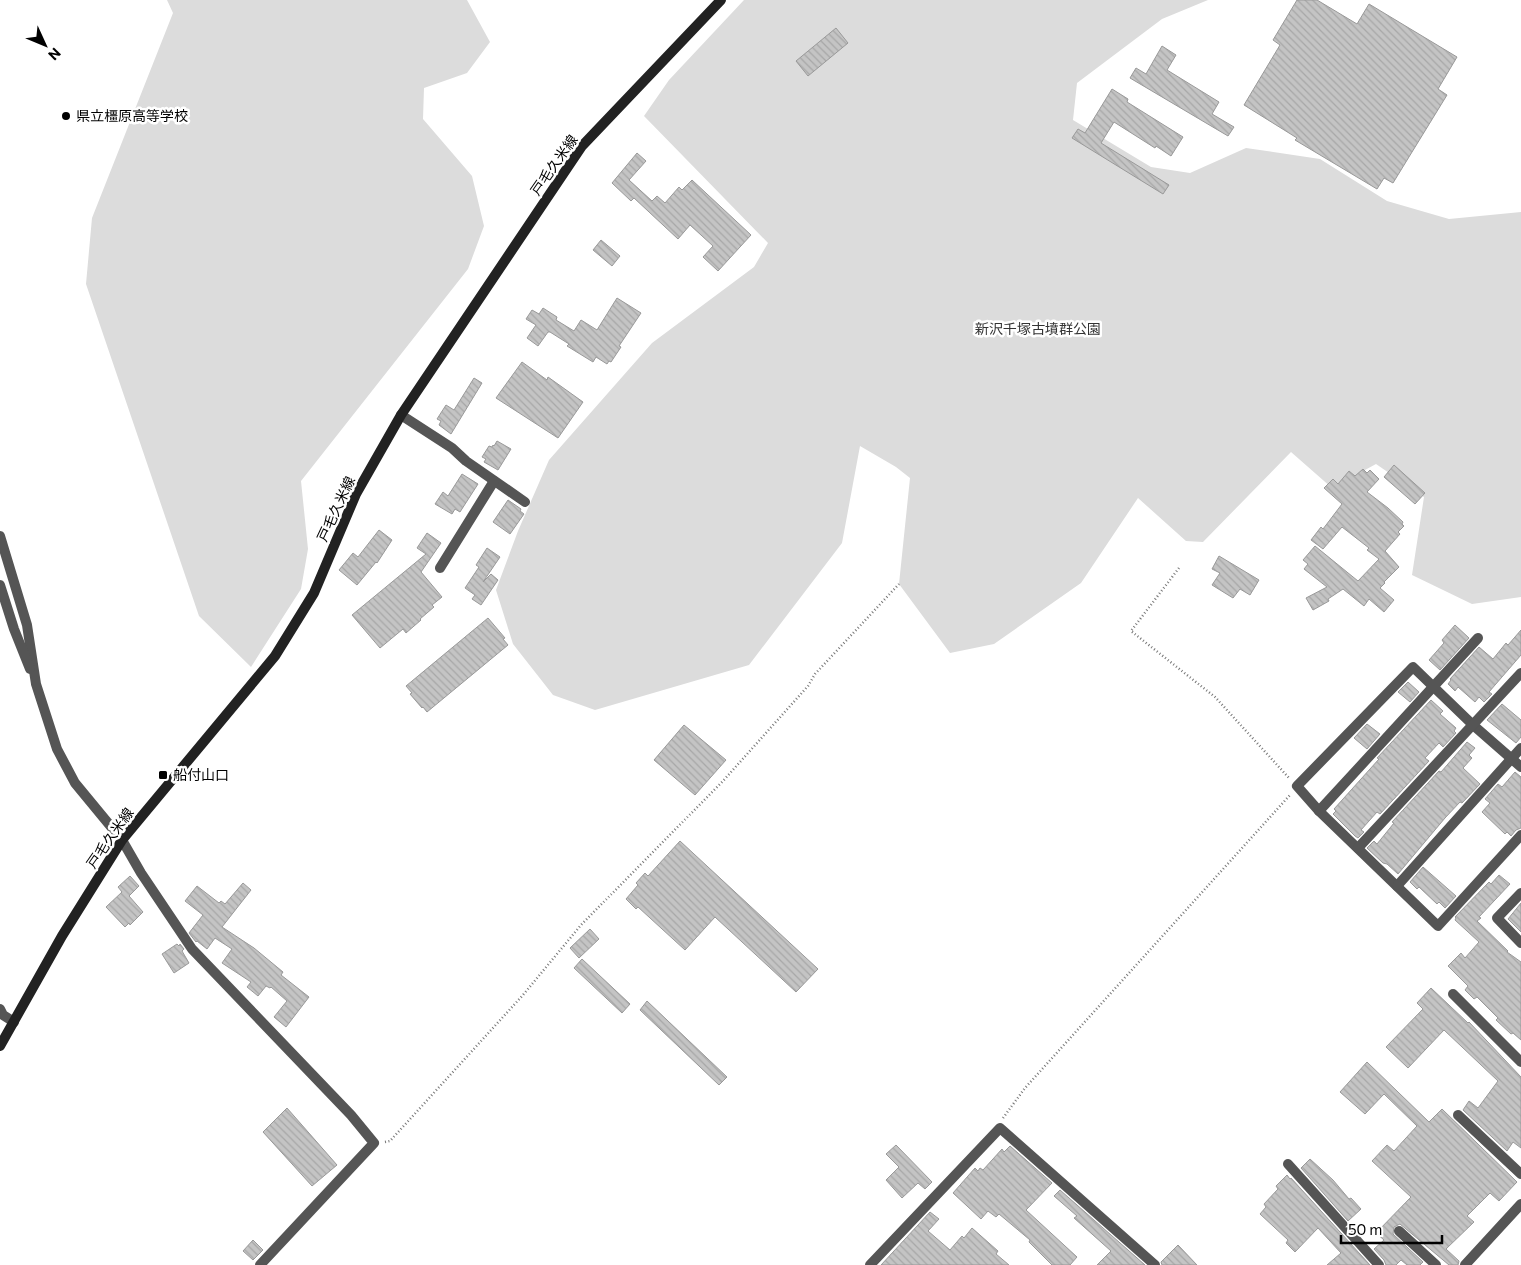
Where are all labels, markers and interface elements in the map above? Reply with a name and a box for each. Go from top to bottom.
north arrow [20,20,70,70]
text: N [45,45,64,64]
place label: 県立橿原高等学校 [76,107,188,124]
marker: 県立橿原高等学校 [60,110,72,122]
street label: 戸毛久米線 [527,131,581,198]
park label: 新沢千塚古墳群公園 [975,320,1101,337]
street label: 戸毛久米線 [313,473,358,544]
place label: 船付山口 [173,766,229,783]
marker: 船付山口 [157,769,169,781]
street label: 戸毛久米線 [83,804,137,871]
scale bar [1341,1212,1442,1244]
text: 50 m [1348,1220,1382,1238]

